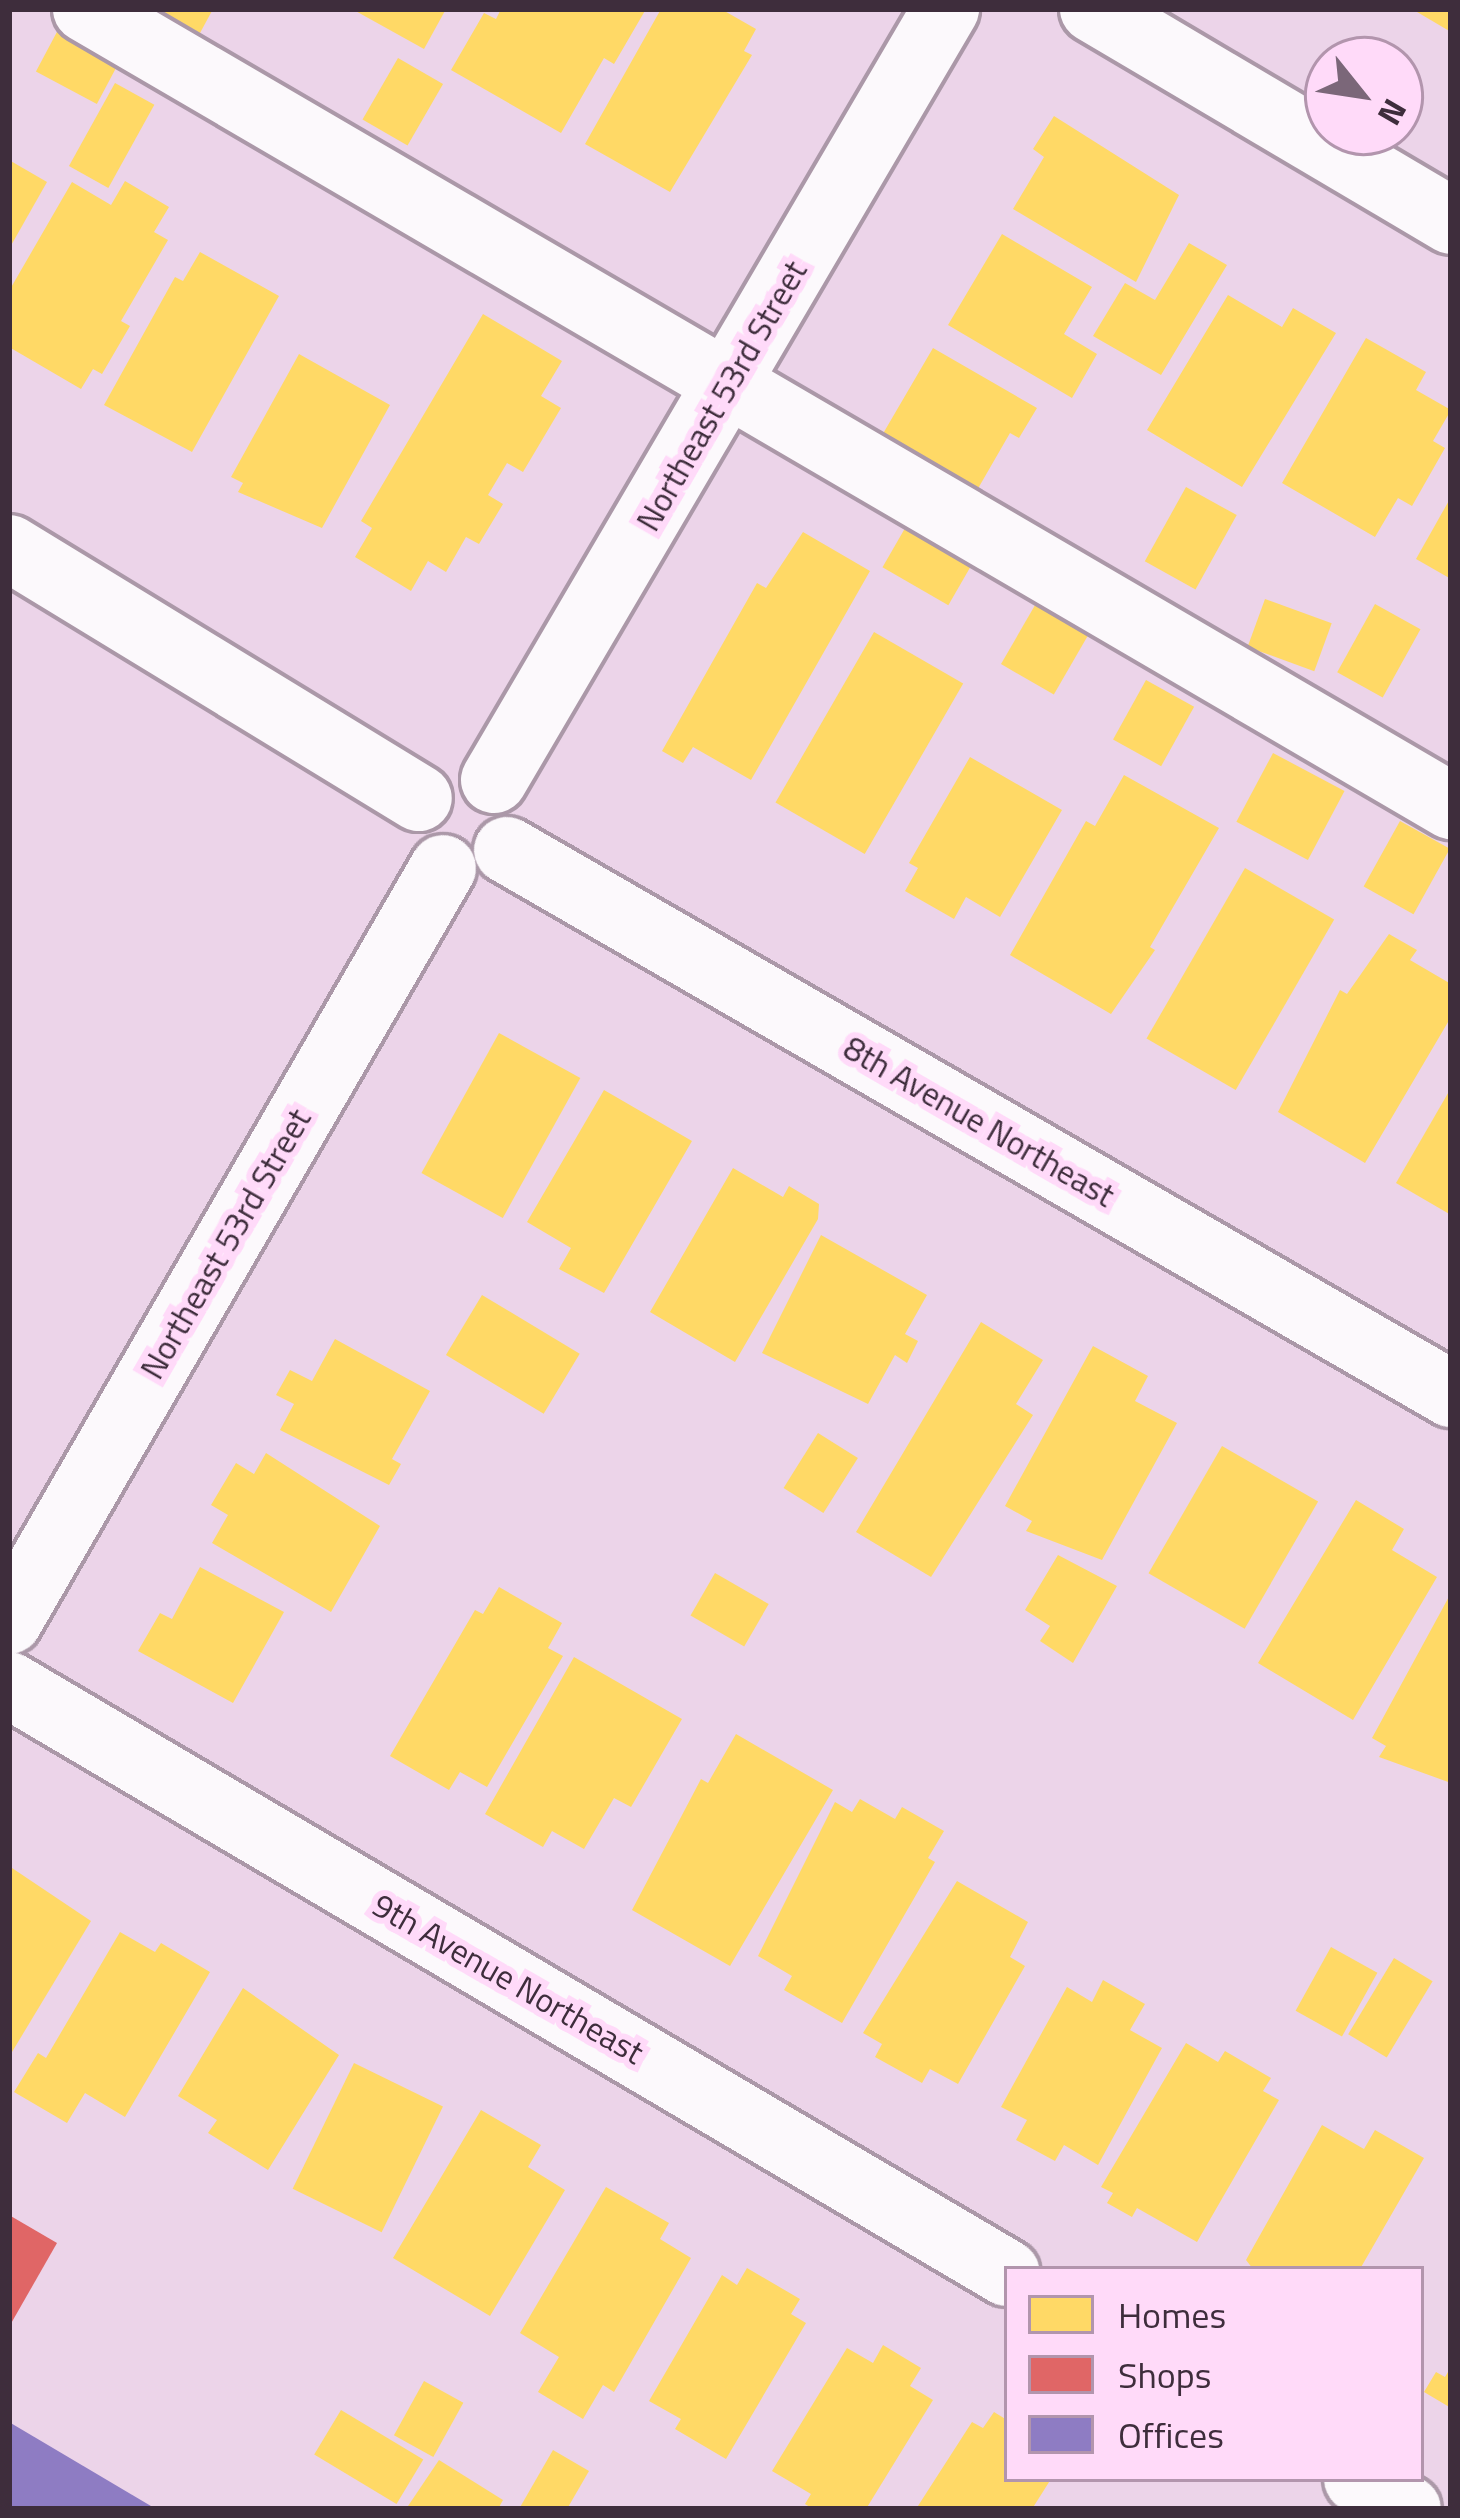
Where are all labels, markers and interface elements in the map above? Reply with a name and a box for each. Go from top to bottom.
north arrow [1304,36,1424,156]
text: N [1365,90,1420,135]
street label: Northeast 53rd Street [628,254,816,538]
street label: 8th Avenue Northeast [837,1028,1121,1216]
street label: Northeast 53rd Street [132,1102,320,1386]
street label: 9th Avenue Northeast [366,1885,650,2073]
legend [1004,2266,1424,2482]
text: Homes [1118,2287,1226,2342]
text: Shops [1118,2347,1212,2402]
text: Offices [1118,2407,1224,2462]

